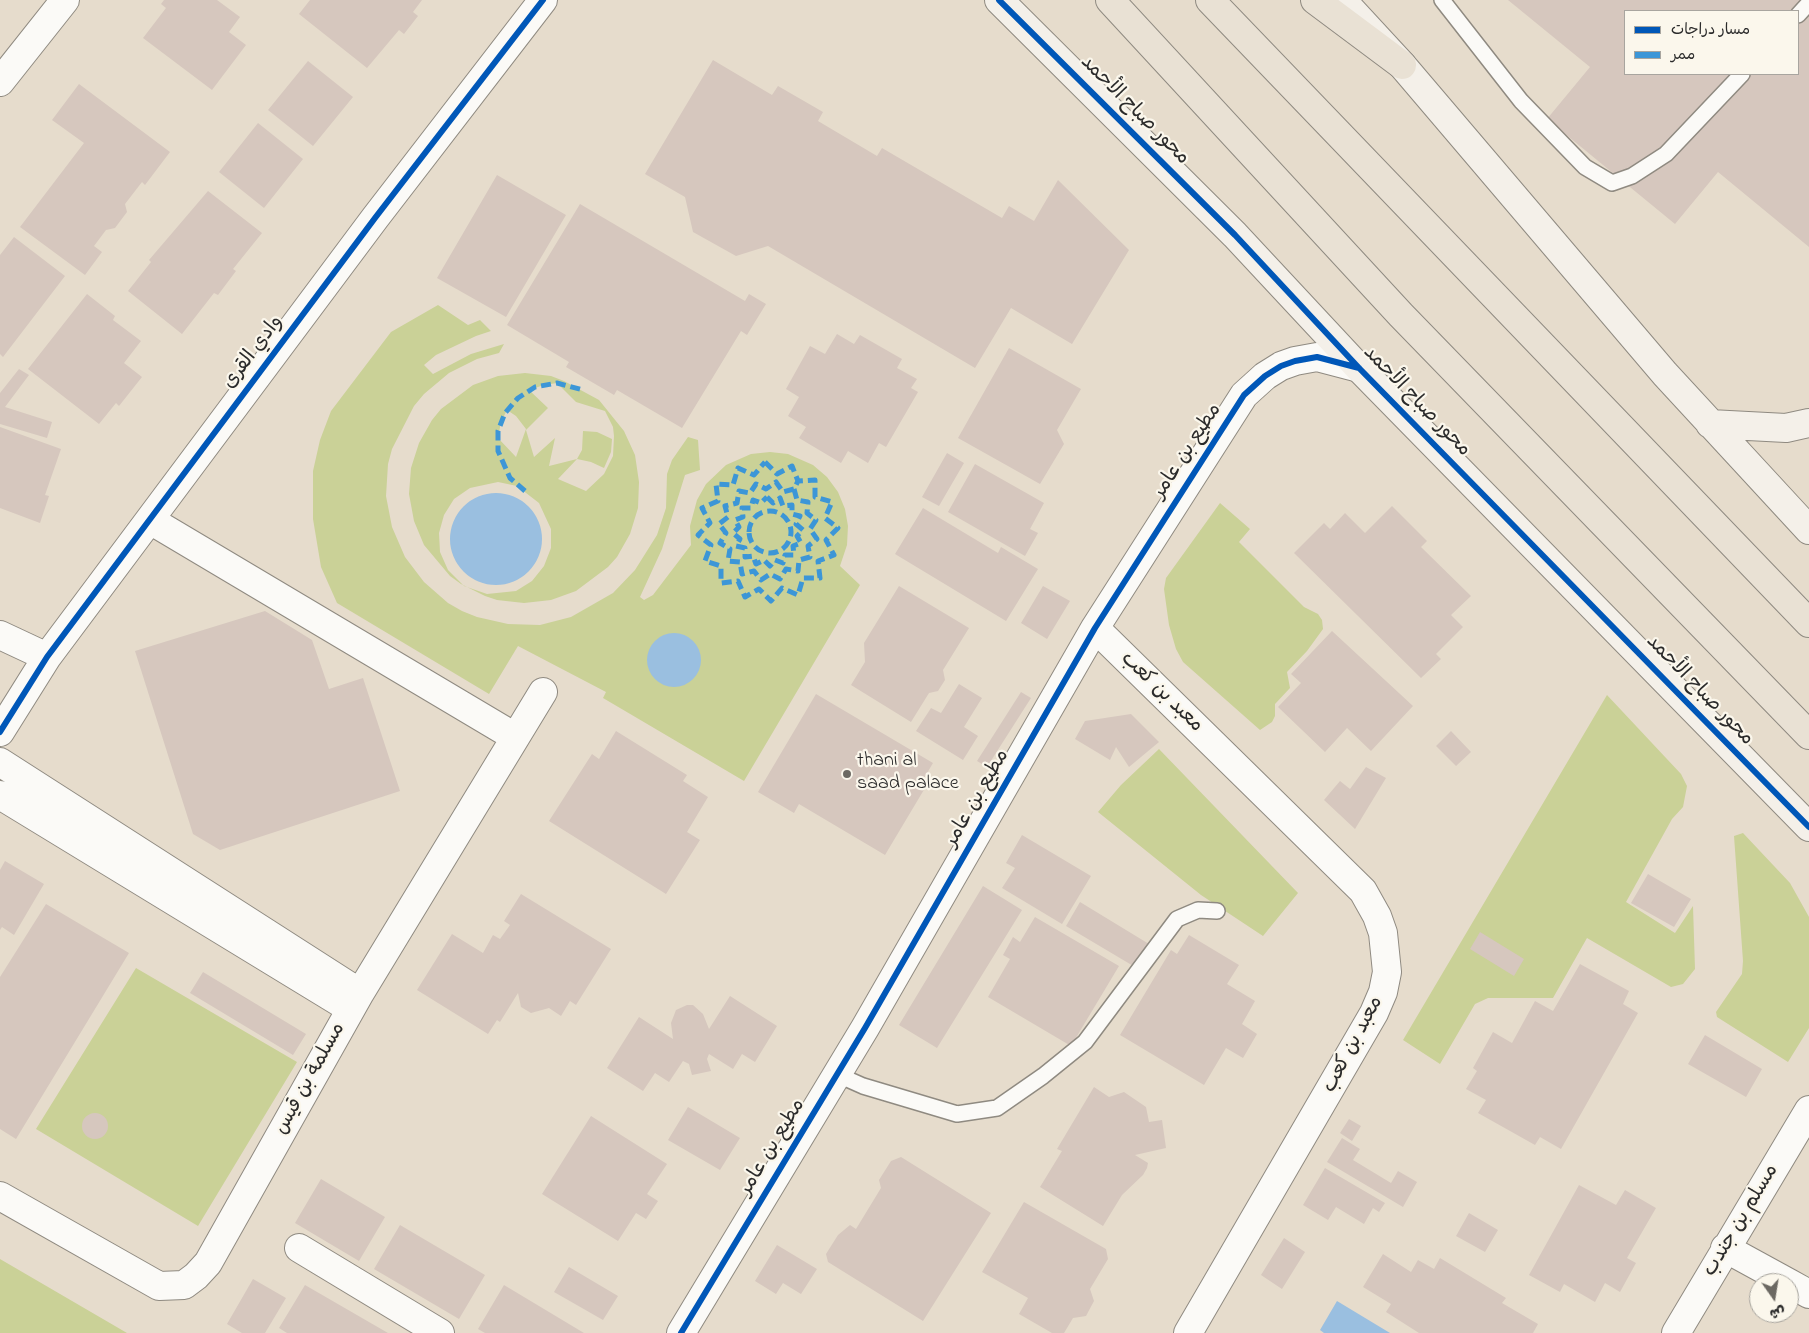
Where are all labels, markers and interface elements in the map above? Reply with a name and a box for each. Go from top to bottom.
legend [1624,10,1799,75]
text: مسار دراجات [1671,19,1750,41]
text: ممر [1671,44,1695,66]
street label: محور صباح الأحمد [1074,51,1194,171]
street label: وادي القرى [219,312,289,394]
street label: محور صباح الأحمد [1357,342,1475,462]
street label: مطيع بن عامر [1148,400,1228,504]
street label: محور صباح الأحمد [1640,631,1758,751]
street label: معبد بن كعب [1115,648,1207,738]
street label: مطيع بن عامر [940,746,1016,852]
place label: thani al saad palace [857,750,959,797]
marker: thani al saad palace [841,768,853,780]
street label: معبد بن كعب [1319,993,1389,1097]
street label: مسلمة بن قيس [270,1019,352,1139]
street label: مطيع بن عامر [735,1095,811,1201]
street label: مسلم بن جندب [1699,1161,1785,1281]
north arrow [1749,1273,1799,1323]
text: ش [1767,1300,1787,1324]

